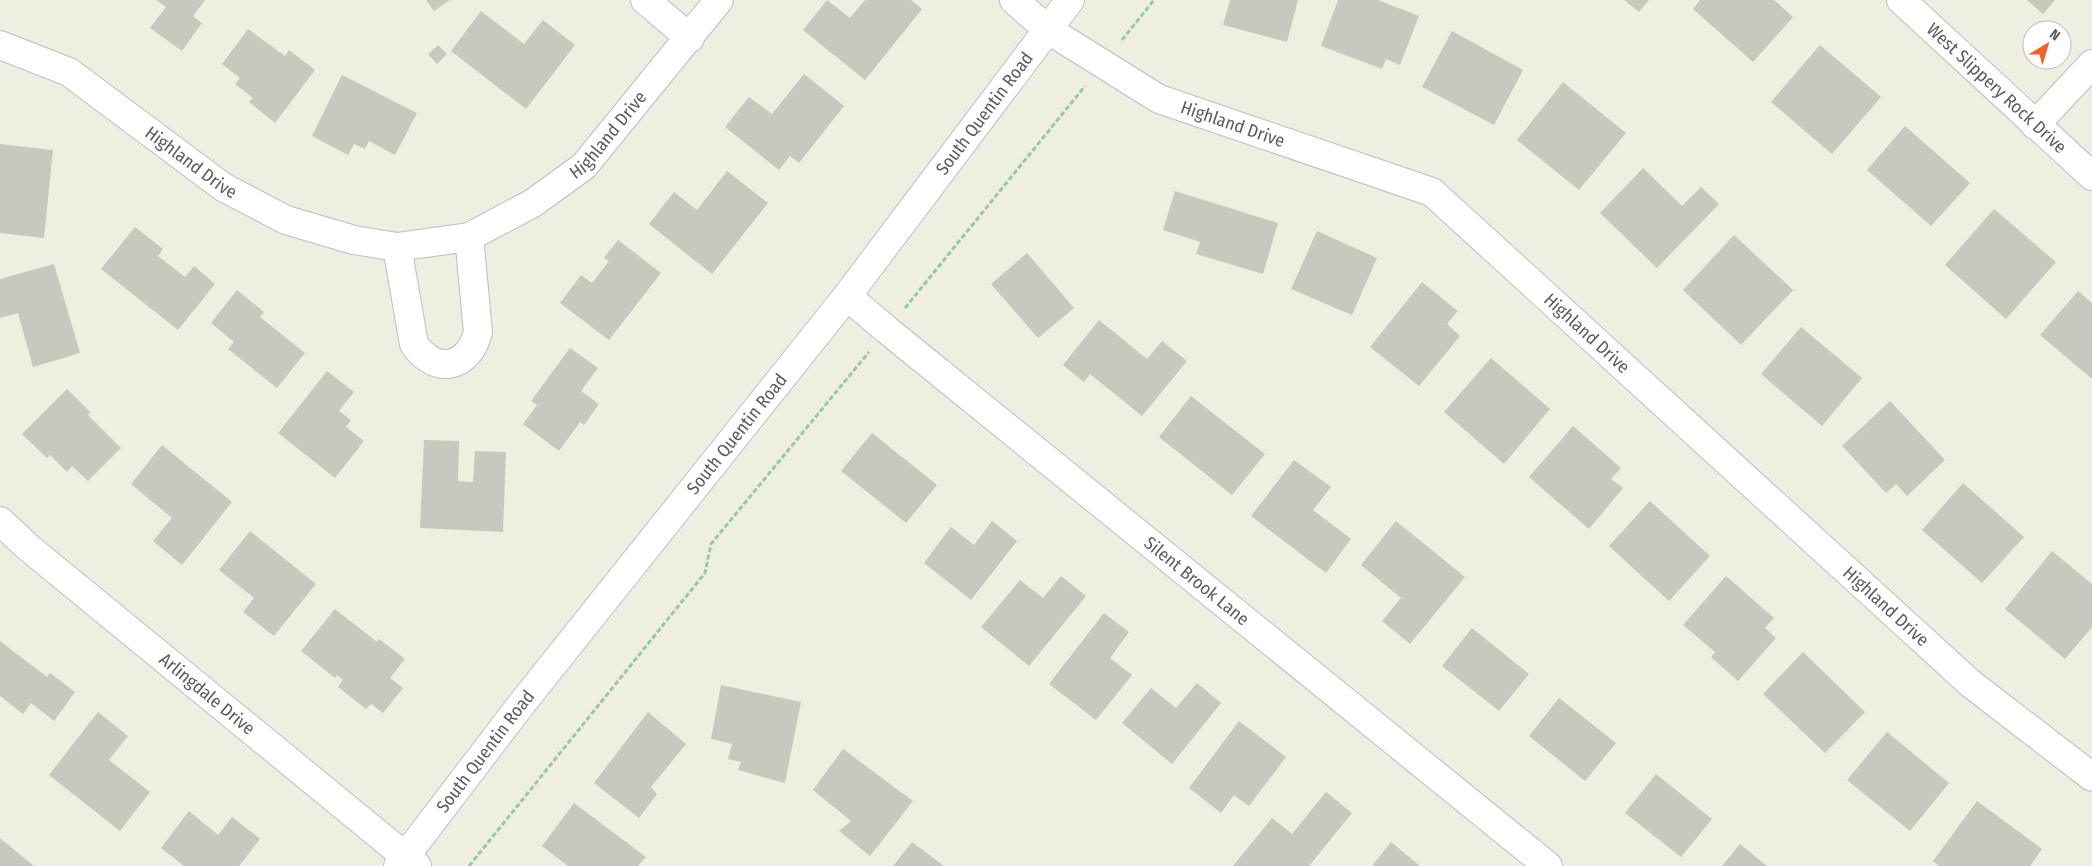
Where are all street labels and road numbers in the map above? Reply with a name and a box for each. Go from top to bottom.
street label: West Slippery Rock Drive [1922,18,2071,158]
street label: South Quentin Road [931,48,1038,179]
street label: Highland Drive [565,87,651,184]
street label: Highland Drive [1178,96,1288,152]
street label: Highland Drive [141,122,241,203]
street label: Highland Drive [1539,289,1634,378]
street label: South Quentin Road [682,369,792,499]
street label: Silent Brook Lane [1140,532,1254,630]
street label: Highland Drive [1838,562,1934,651]
street label: Arlingdale Drive [155,648,259,740]
street label: South Quentin Road [432,686,539,817]

